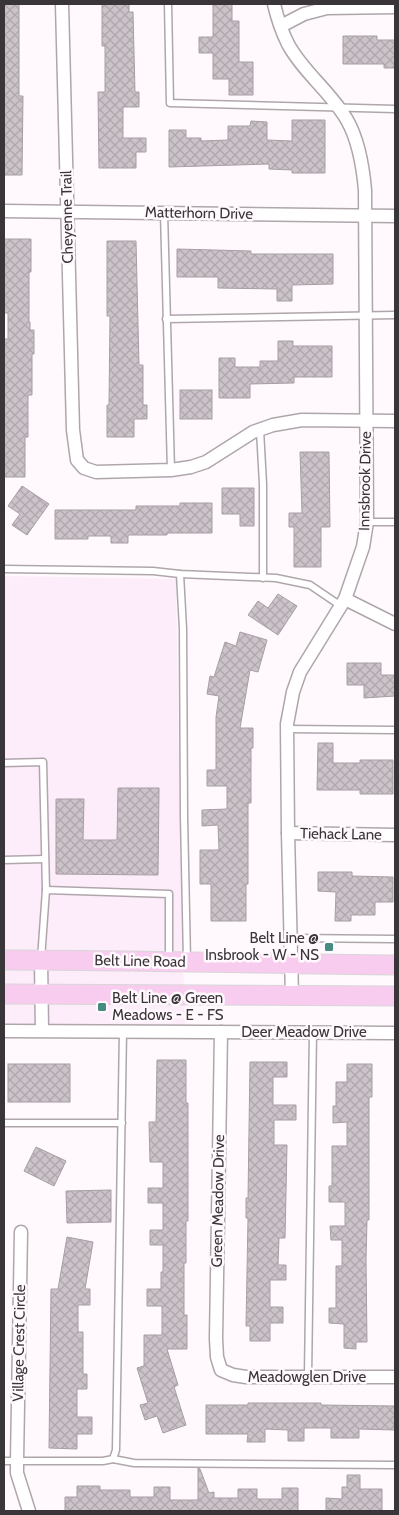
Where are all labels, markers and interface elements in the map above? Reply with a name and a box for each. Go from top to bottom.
street label: Cheyenne Trail [57,170,77,264]
street label: Matterhorn Drive [145,203,254,223]
street label: Innsbrook Drive [355,431,375,531]
street label: Tiehack Lane [300,824,382,844]
place label: Belt Line @ Insbrook - W - NS [205,929,319,964]
marker: Belt Line @ Insbrook - W - NS [323,941,335,953]
street label: Belt Line Road [94,951,186,971]
place label: Belt Line @ Green Meadows - E - FS [112,989,224,1024]
marker: Belt Line @ Green Meadows - E - FS [96,1001,108,1013]
street label: Deer Meadow Drive [241,1023,367,1041]
street label: Green Meadow Drive [208,1134,228,1268]
street label: Village Crest Circle [9,1284,29,1402]
street label: Meadowglen Drive [248,1368,366,1386]

